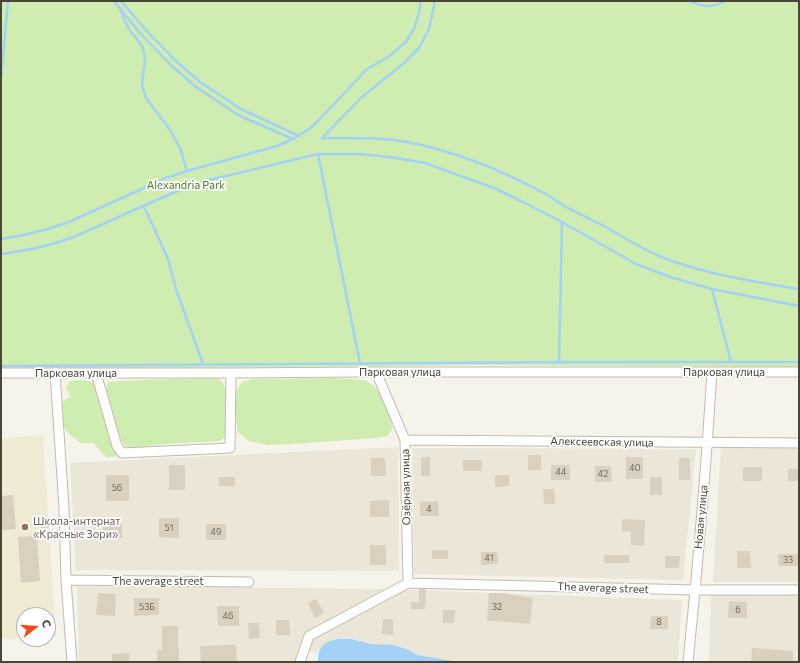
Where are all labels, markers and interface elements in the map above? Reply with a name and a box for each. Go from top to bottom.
park label: Alexandria Park [147,178,225,192]
street label: Парковая улица [359,365,441,379]
street label: Парковая улица [683,365,765,379]
street label: Парковая улица [35,366,117,380]
street label: Алексеевская улица [550,434,654,450]
street label: Озёрная улица [399,449,413,525]
house number: 40 [629,463,641,473]
house number: 44 [556,467,566,477]
house number: 42 [598,469,608,479]
house number: 56 [112,483,122,493]
street label: Новая улица [692,484,710,550]
house number: 4 [426,504,432,514]
place label: Школа-интернат «Красные Зори» [33,514,120,540]
marker: Школа-интернат «Красные Зори» [20,522,30,532]
house number: 51 [164,523,174,533]
house number: 49 [211,527,221,537]
house number: 41 [485,553,493,563]
house number: 33 [783,555,793,565]
street label: The average street [112,574,204,588]
street label: The average street [557,580,649,596]
house number: 53Б [139,602,155,612]
house number: 32 [492,602,502,612]
house number: 6 [735,605,741,615]
north arrow [16,607,56,647]
house number: 46 [223,611,233,621]
house number: 8 [656,617,662,627]
text: С [40,618,54,629]

